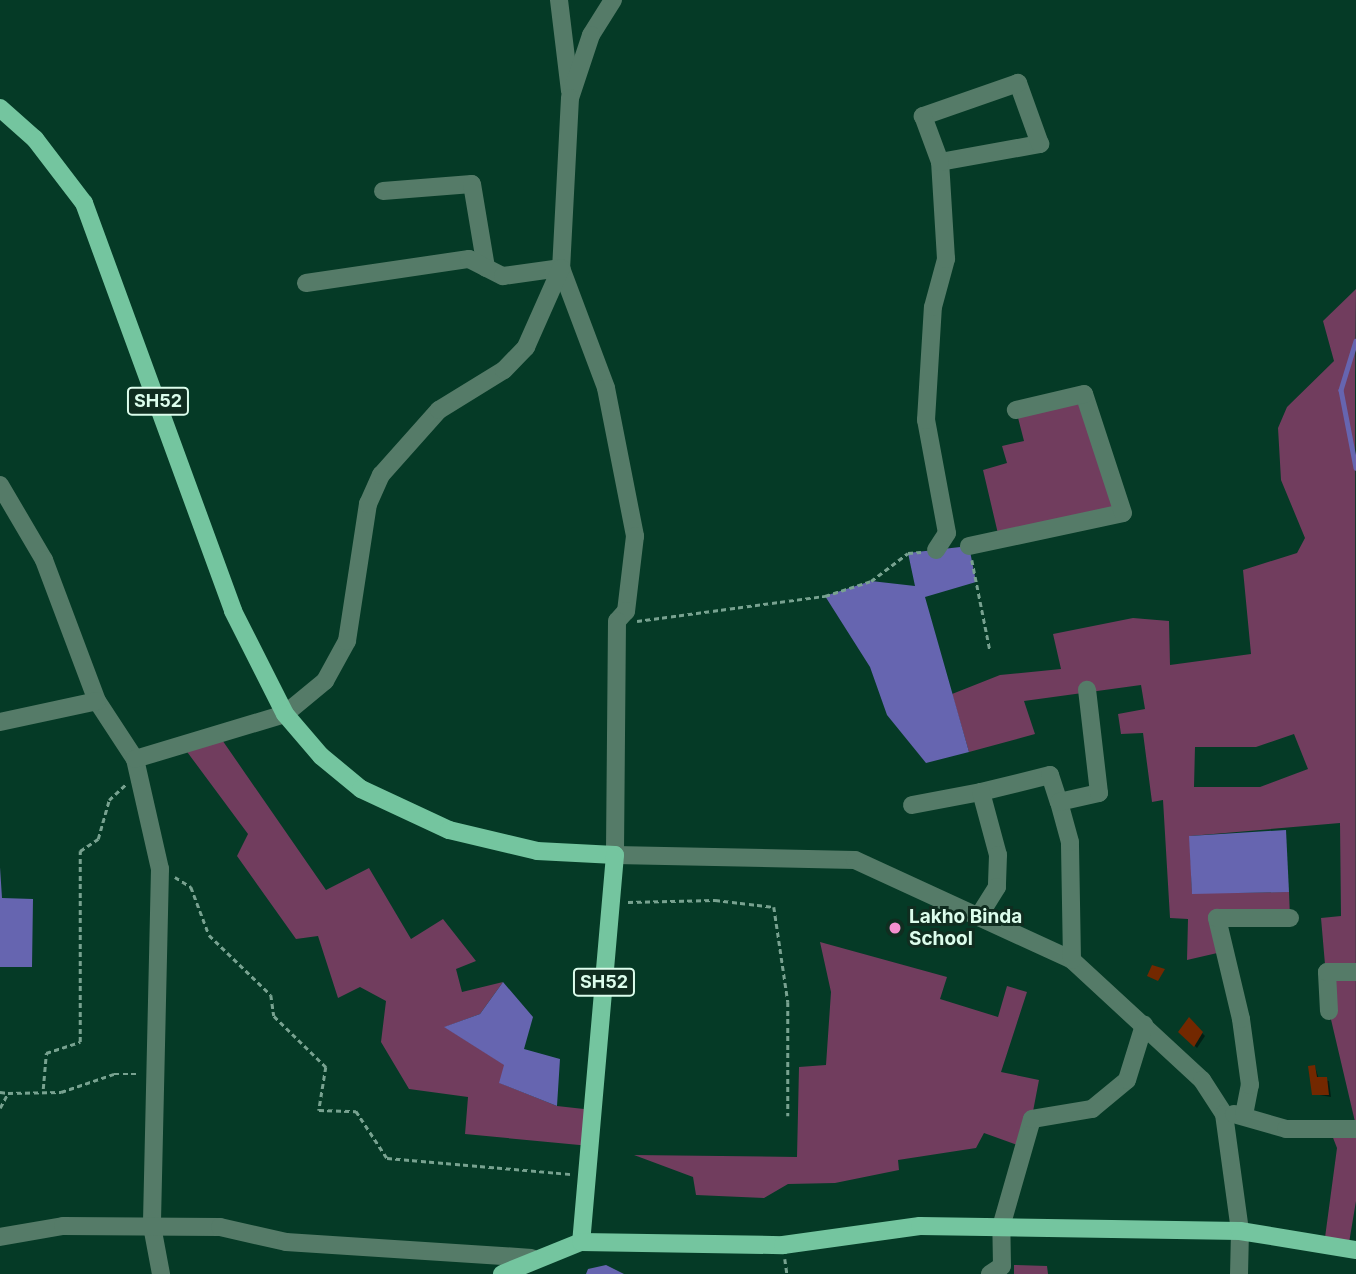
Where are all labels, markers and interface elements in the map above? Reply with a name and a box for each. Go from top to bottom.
road number: SH52 [127,386,190,416]
place label: Lakho Binda School [909,906,1022,950]
marker: Lakho Binda School [887,920,903,936]
road number: SH52 [572,967,636,996]

